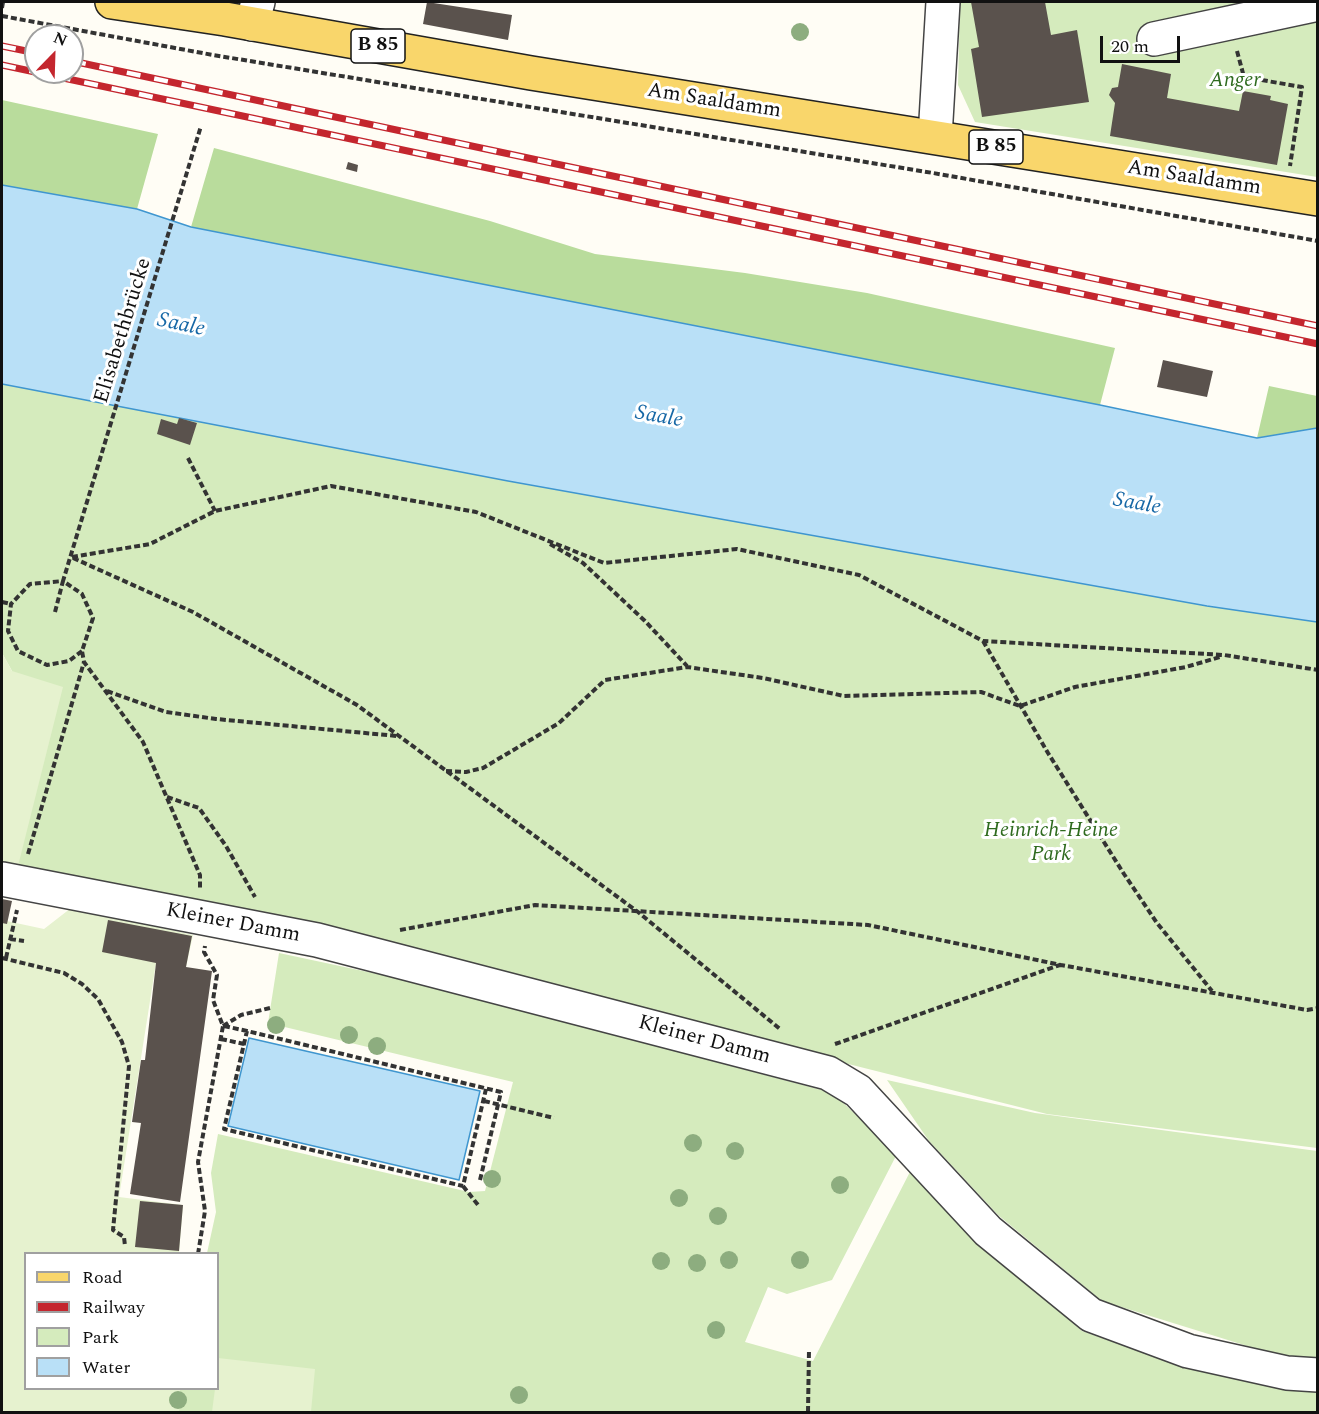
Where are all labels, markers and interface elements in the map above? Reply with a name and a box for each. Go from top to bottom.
north arrow [24,24,84,84]
scale bar [1103,24,1182,62]
text: N [50,26,71,53]
road number: B 85 [351,29,405,63]
text: 20 m [1111,33,1149,60]
park label: Anger [1209,69,1261,95]
street label: Am Saaldamm [645,79,783,125]
road number: B 85 [969,130,1023,164]
street label: Am Saaldamm [1125,156,1263,202]
street label: Elisabethbrücke [90,255,158,407]
water label: Saale [155,308,207,344]
water label: Saale [633,401,685,435]
water label: Saale [1111,488,1163,522]
park label: Heinrich-Heine Park [984,819,1118,869]
street label: Kleiner Damm [164,899,302,949]
street label: Kleiner Damm [635,1011,773,1071]
legend [24,1252,219,1390]
text: Road [82,1264,123,1291]
text: Railway [82,1294,145,1321]
text: Park [82,1324,119,1351]
text: Water [82,1354,130,1381]

